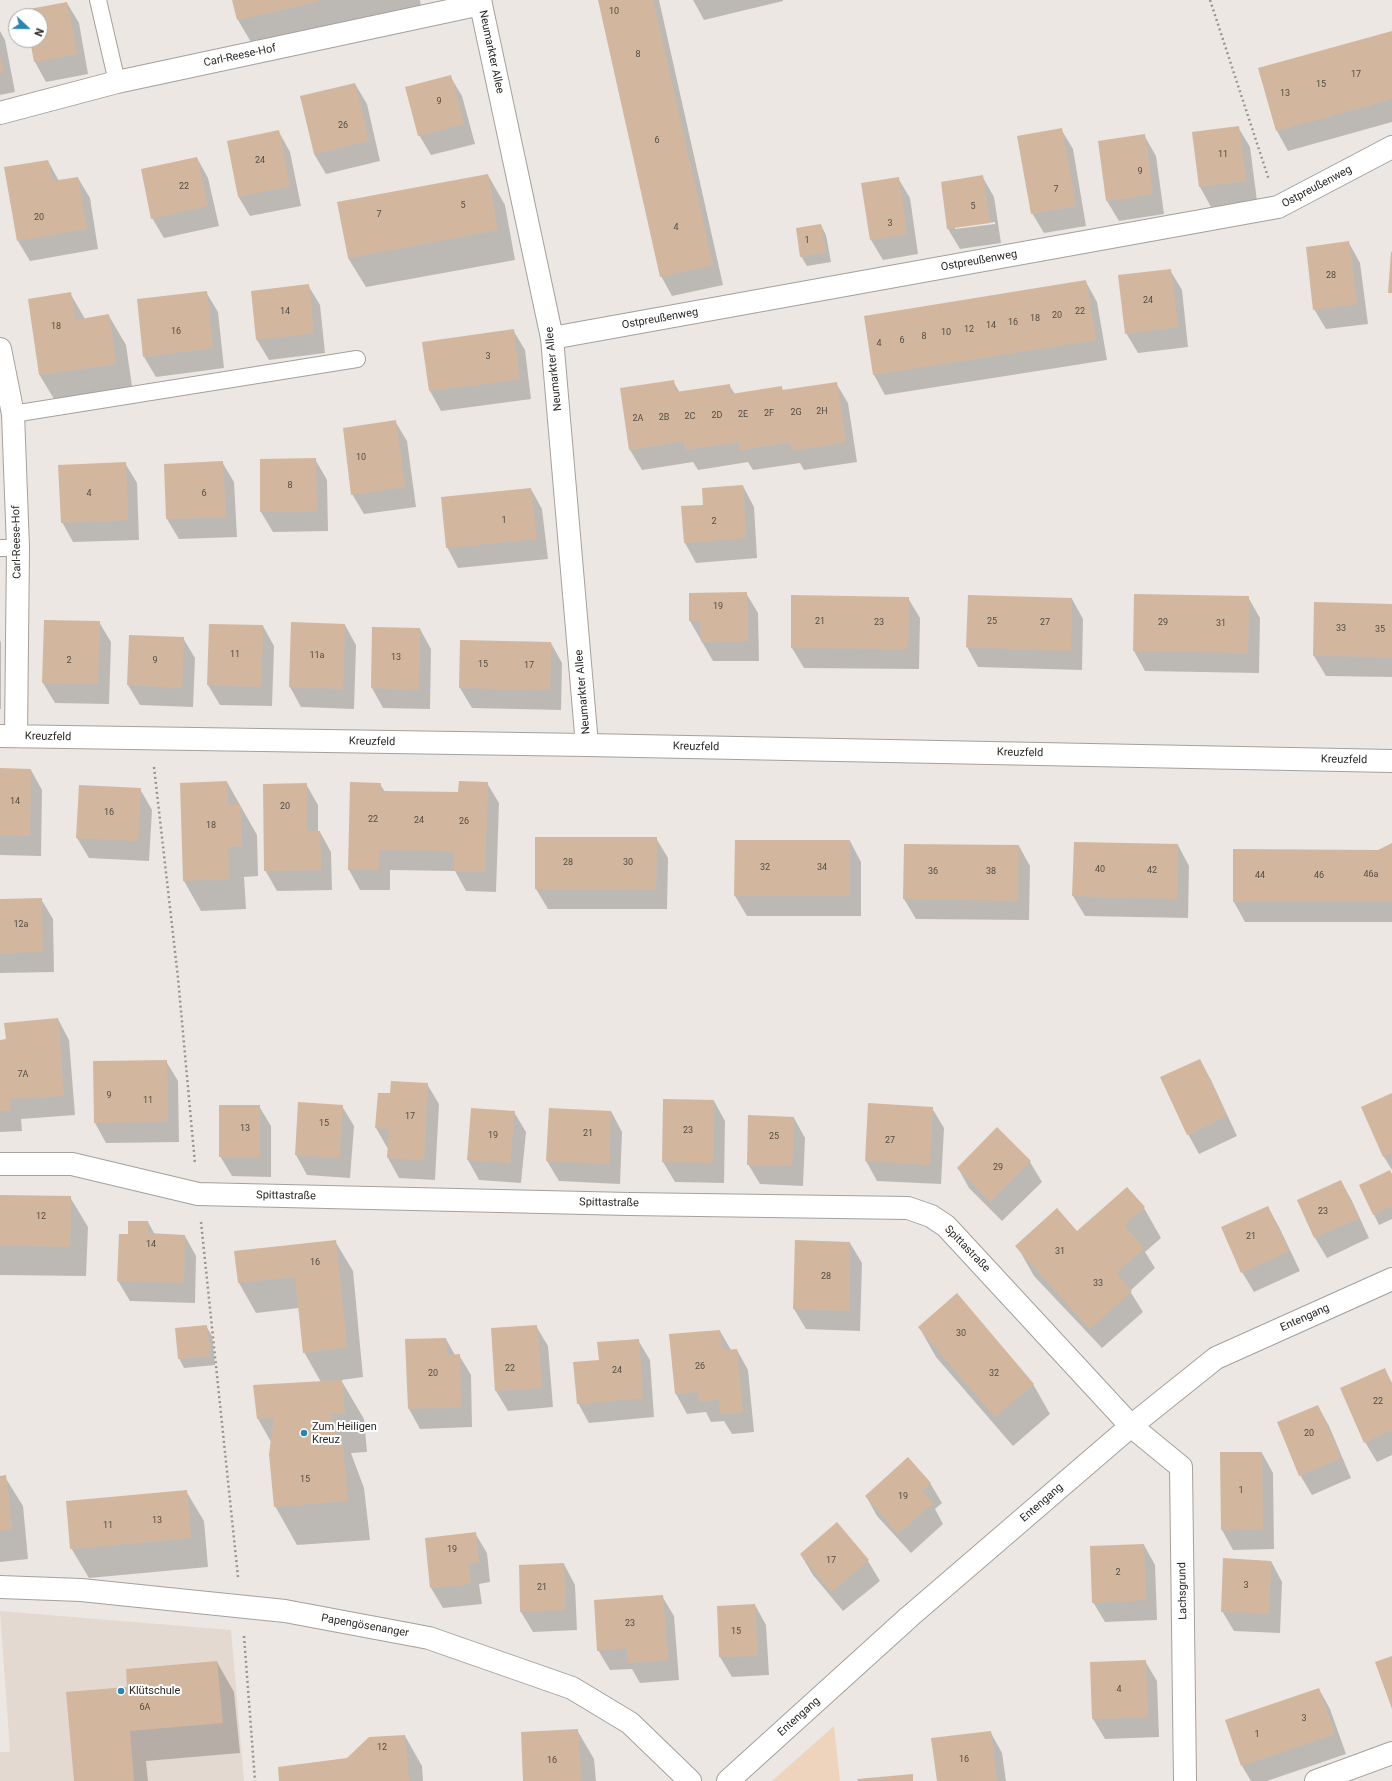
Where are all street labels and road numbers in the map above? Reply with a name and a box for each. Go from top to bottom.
street label: Neumarkter Allee [476,9,506,95]
street label: Carl-Reese-Hof [203,42,277,70]
street label: Ostpreußenweg [1280,163,1354,211]
street label: Ostpreußenweg [940,248,1018,274]
street label: Ostpreußenweg [621,306,699,332]
street label: Neumarkter Allee [543,326,565,412]
street label: Carl-Reese-Hof [10,505,24,579]
street label: Neumarkter Allee [573,649,593,735]
street label: Kreuzfeld [25,730,71,744]
street label: Kreuzfeld [349,735,395,749]
street label: Kreuzfeld [673,740,719,754]
street label: Kreuzfeld [997,746,1043,760]
street label: Kreuzfeld [1321,753,1367,767]
street label: Spittastraße [256,1189,316,1203]
street label: Spittastraße [579,1196,639,1210]
street label: Spittastraße [942,1223,992,1275]
street label: Entengang [1278,1301,1332,1335]
street label: Entengang [1018,1481,1066,1525]
street label: Lachsgrund [1176,1562,1190,1620]
street label: Papengösenanger [320,1612,410,1640]
street label: Entengang [775,1695,823,1739]

